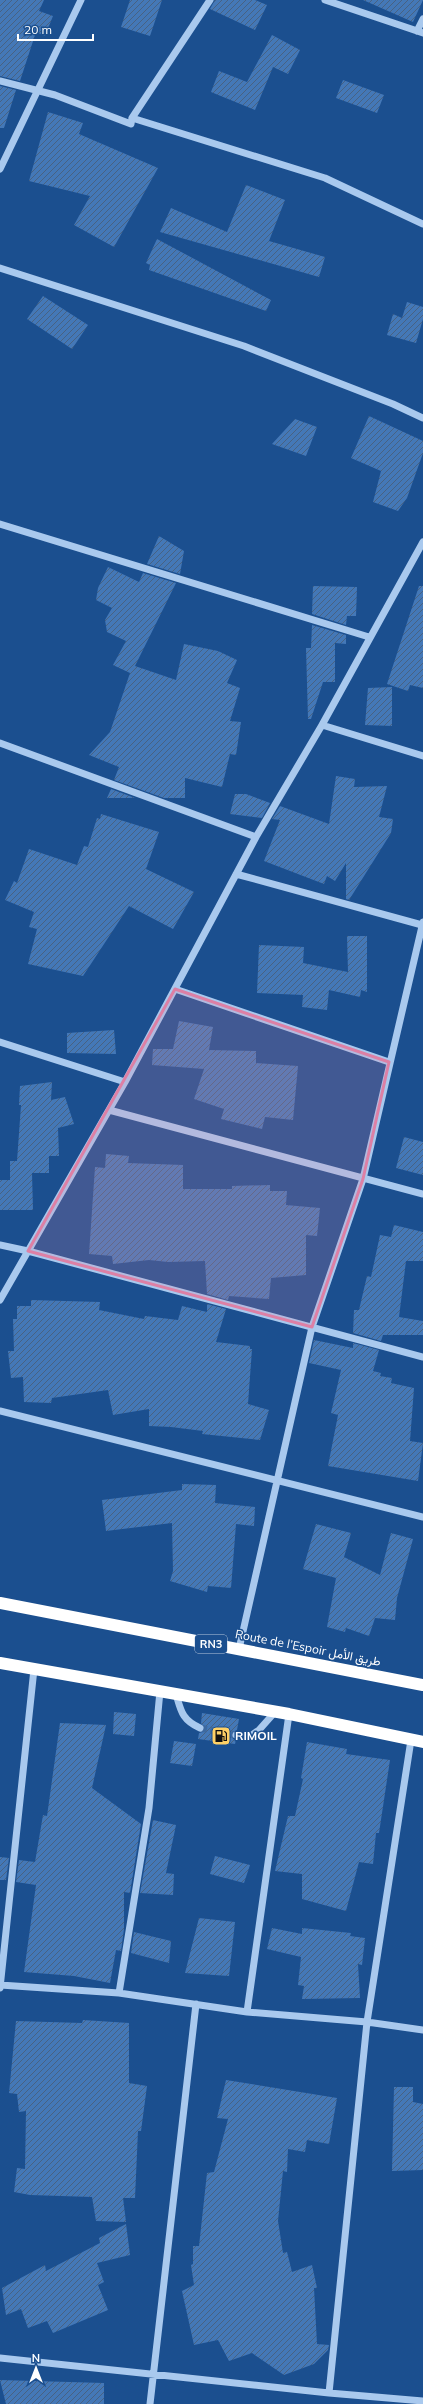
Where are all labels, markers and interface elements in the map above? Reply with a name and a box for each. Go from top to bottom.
scale bar [18,16,93,42]
text: 20 m [24,22,52,37]
street label: Route de l’Espoir طريق الأمل [234,1626,382,1670]
road number: RN3 [195,1635,227,1653]
fuel station icon: RIMOIL [210,1725,232,1747]
place label: RIMOIL [235,1728,277,1743]
north arrow [16,2348,56,2388]
text: N [32,2351,40,2365]

